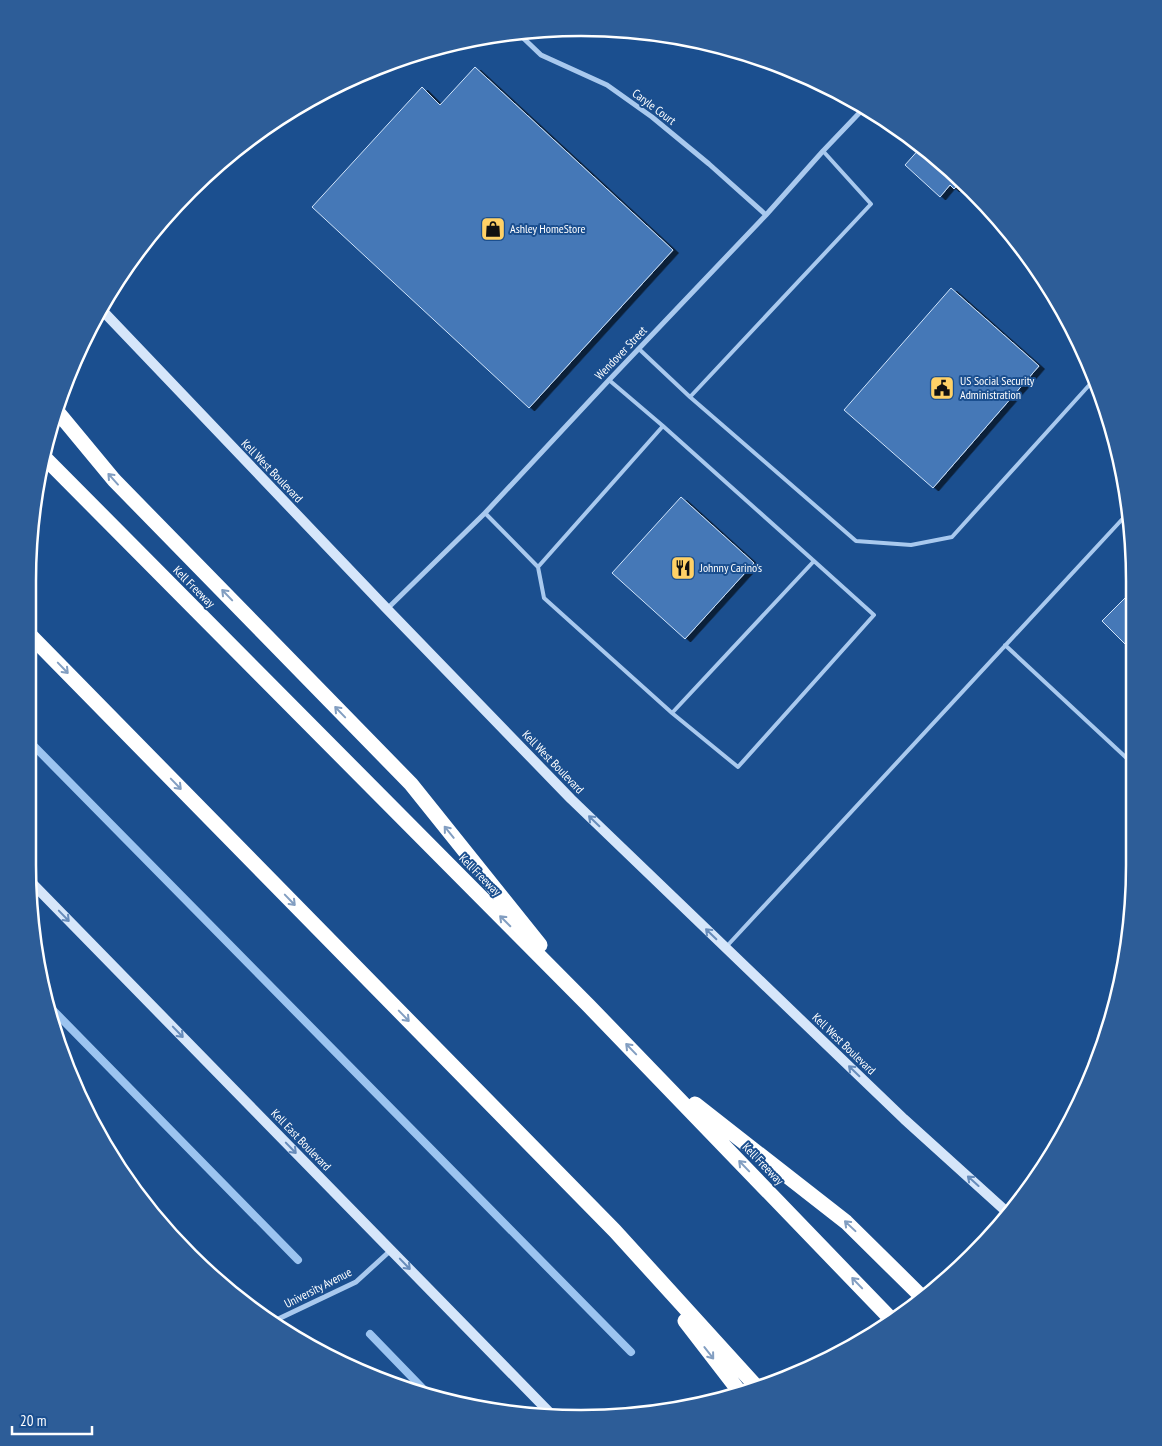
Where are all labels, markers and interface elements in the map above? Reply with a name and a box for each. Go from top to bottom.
street label: Caryle Court [630,85,680,128]
shop icon: Ashley HomeStore [480,216,506,242]
place label: Ashley HomeStore [510,221,585,236]
street label: Wendover Street [591,322,650,382]
place label: US Social Security Administration [960,373,1035,402]
public building icon: US Social Security Administration [929,375,955,401]
street label: Kell West Boulevard [238,436,306,505]
one-way arrow [108,472,119,485]
restaurant icon: Johnny Carino's [670,555,696,581]
place label: Johnny Carino's [699,560,762,575]
street label: Kell Freeway [170,563,219,611]
one-way arrow [220,589,233,601]
one-way arrow [56,662,69,674]
one-way arrow [334,705,346,718]
street label: Kell West Boulevard [519,727,587,796]
one-way arrow [170,778,182,790]
one-way arrow [588,815,600,827]
one-way arrow [444,826,455,839]
street label: Kell Freeway [456,851,505,899]
one-way arrow [284,894,296,906]
one-way arrow [58,909,70,922]
one-way arrow [498,915,511,927]
one-way arrow [705,928,718,940]
one-way arrow [398,1010,410,1022]
street label: Kell West Boulevard [810,1010,879,1078]
one-way arrow [171,1025,183,1037]
one-way arrow [625,1043,637,1056]
one-way arrow [847,1065,860,1077]
street label: Kell East Boulevard [268,1106,335,1174]
street label: Kell Freeway [740,1139,787,1188]
one-way arrow [285,1141,297,1154]
one-way arrow [738,1160,750,1173]
one-way arrow [966,1175,979,1187]
one-way arrow [843,1220,856,1232]
one-way arrow [399,1257,411,1270]
street label: University Avenue [282,1264,354,1311]
one-way arrow [851,1278,863,1290]
one-way arrow [704,1346,715,1359]
scale bar [12,1404,92,1436]
text: 20 m [20,1411,46,1430]

